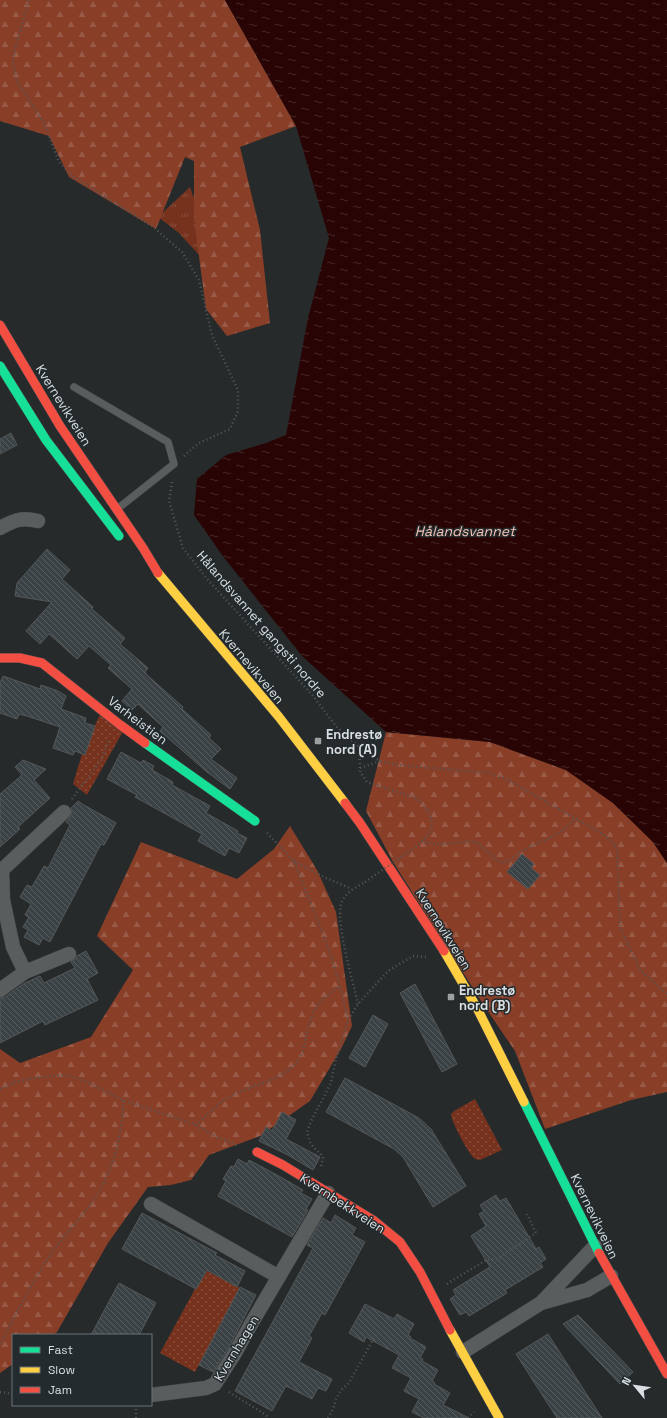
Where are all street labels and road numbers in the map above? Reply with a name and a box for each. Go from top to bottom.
street label: Kvernevikveien [32,361,95,449]
street label: Hålandsvannet gangsti nordre [193,547,330,701]
street label: Kvernevikveien [215,625,288,707]
street label: Varheistien [104,692,171,748]
street label: Kvernevikveien [412,885,475,973]
street label: Kvernbekkveien [297,1170,389,1237]
street label: Kvernevikveien [567,1171,623,1262]
street label: Kvernhagen [210,1312,263,1384]

